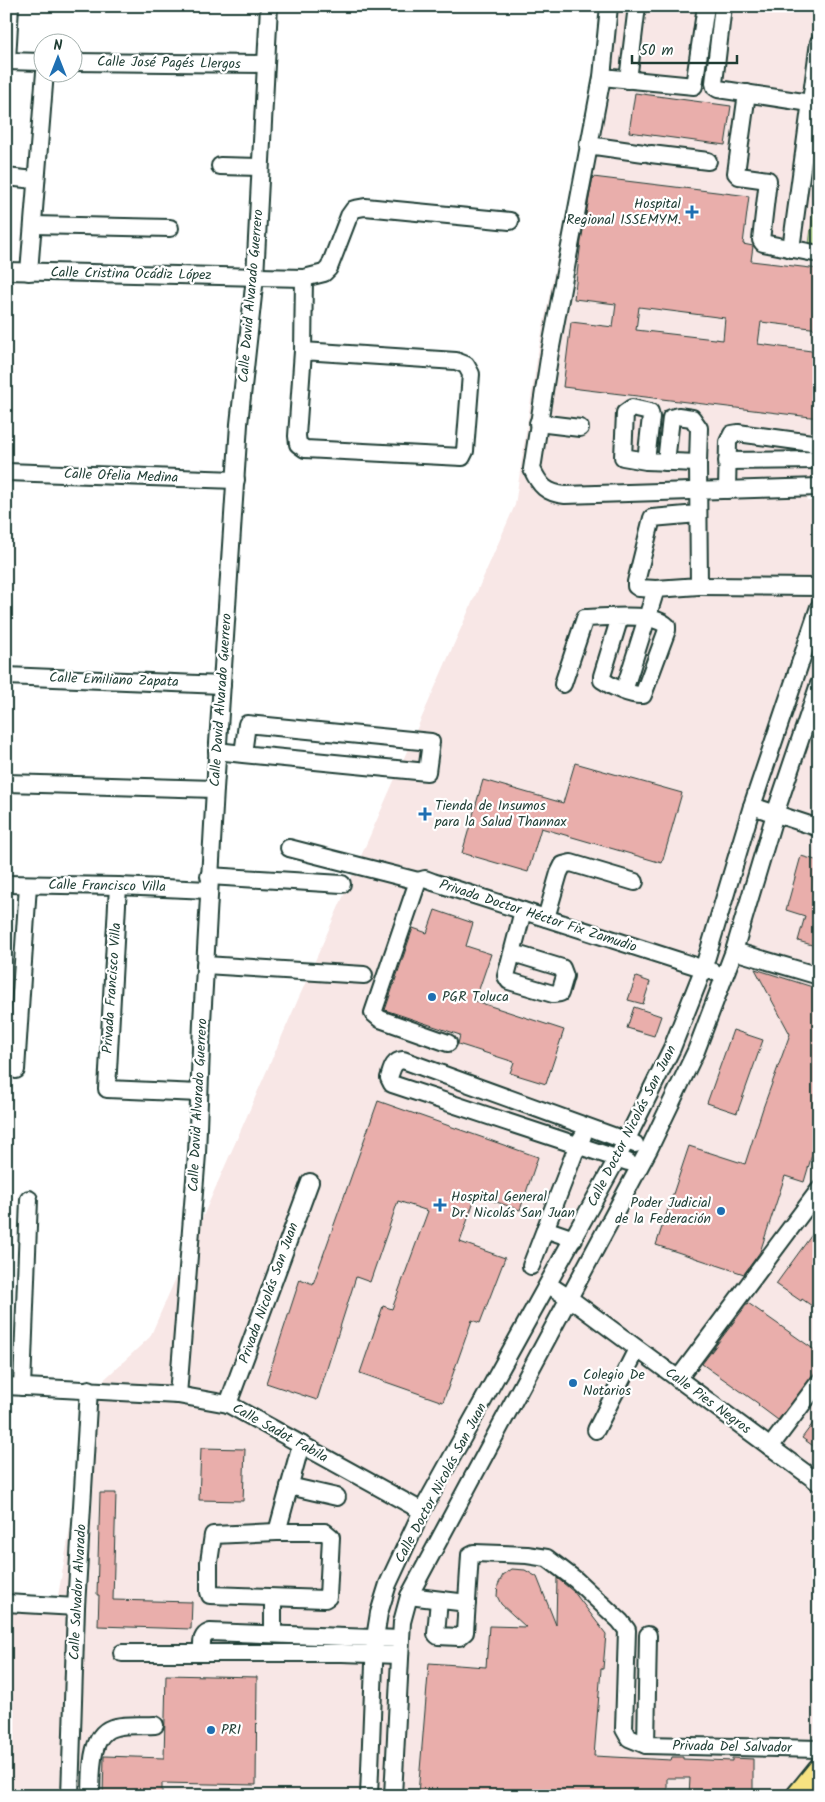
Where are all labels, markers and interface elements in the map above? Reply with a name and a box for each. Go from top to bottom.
north arrow [32,32,82,82]
scale bar [632,32,738,64]
text: N [54,35,63,57]
text: 50 m [640,39,674,63]
street label: Calle José Pagés Llergos [97,51,241,75]
place label: Hospital Regional ISSEMYM. [566,193,682,231]
marker: Hospital Regional ISSEMYM. [685,205,699,219]
street label: Calle David Alvarado Guerrero [232,208,270,384]
street label: Calle Cristina Ocádiz López [50,262,212,286]
street label: Calle Ofelia Medina [63,463,179,489]
street label: Calle David Alvarado Guerrero [204,613,238,787]
street label: Calle Emiliano Zapata [49,667,179,693]
place label: Tienda de Insumos para la Salud Thannax [434,795,567,833]
marker: Tienda de Insumos para la Salud Thannax [419,808,431,820]
street label: Calle Francisco Villa [48,874,166,898]
street label: Privada Doctor Héctor Fix Zamudio [436,874,640,958]
street label: Privada Francisco Villa [96,922,128,1054]
place label: PGR Toluca [442,986,509,1008]
marker: PGR Toluca [426,991,438,1003]
street label: Calle David Alvarado Guerrero [182,1018,214,1192]
street label: Calle Doctor Nicolás San Juan [582,1041,682,1211]
place label: Hospital General Dr. Nicolás San Juan [451,1186,575,1224]
place label: Poder Judicial de la Federación [615,1192,712,1230]
marker: Hospital General Dr. Nicolás San Juan [433,1198,447,1212]
marker: Poder Judicial de la Federación [715,1205,727,1217]
street label: Privada Nicolás San Juan [233,1219,305,1367]
street label: Calle Pies Negros [660,1362,756,1440]
place label: Colegio De Notarios [583,1364,645,1402]
marker: Colegio De Notarios [567,1377,579,1389]
street label: Calle Sadot Fabila [228,1398,332,1468]
street label: Calle Doctor Nicolás San Juan [389,1399,493,1567]
street label: Calle Salvador Alvarado [63,1523,93,1661]
place label: PRI [221,1719,241,1741]
marker: PRI [205,1724,217,1736]
street label: Privada Del Salvador [672,1735,793,1759]

